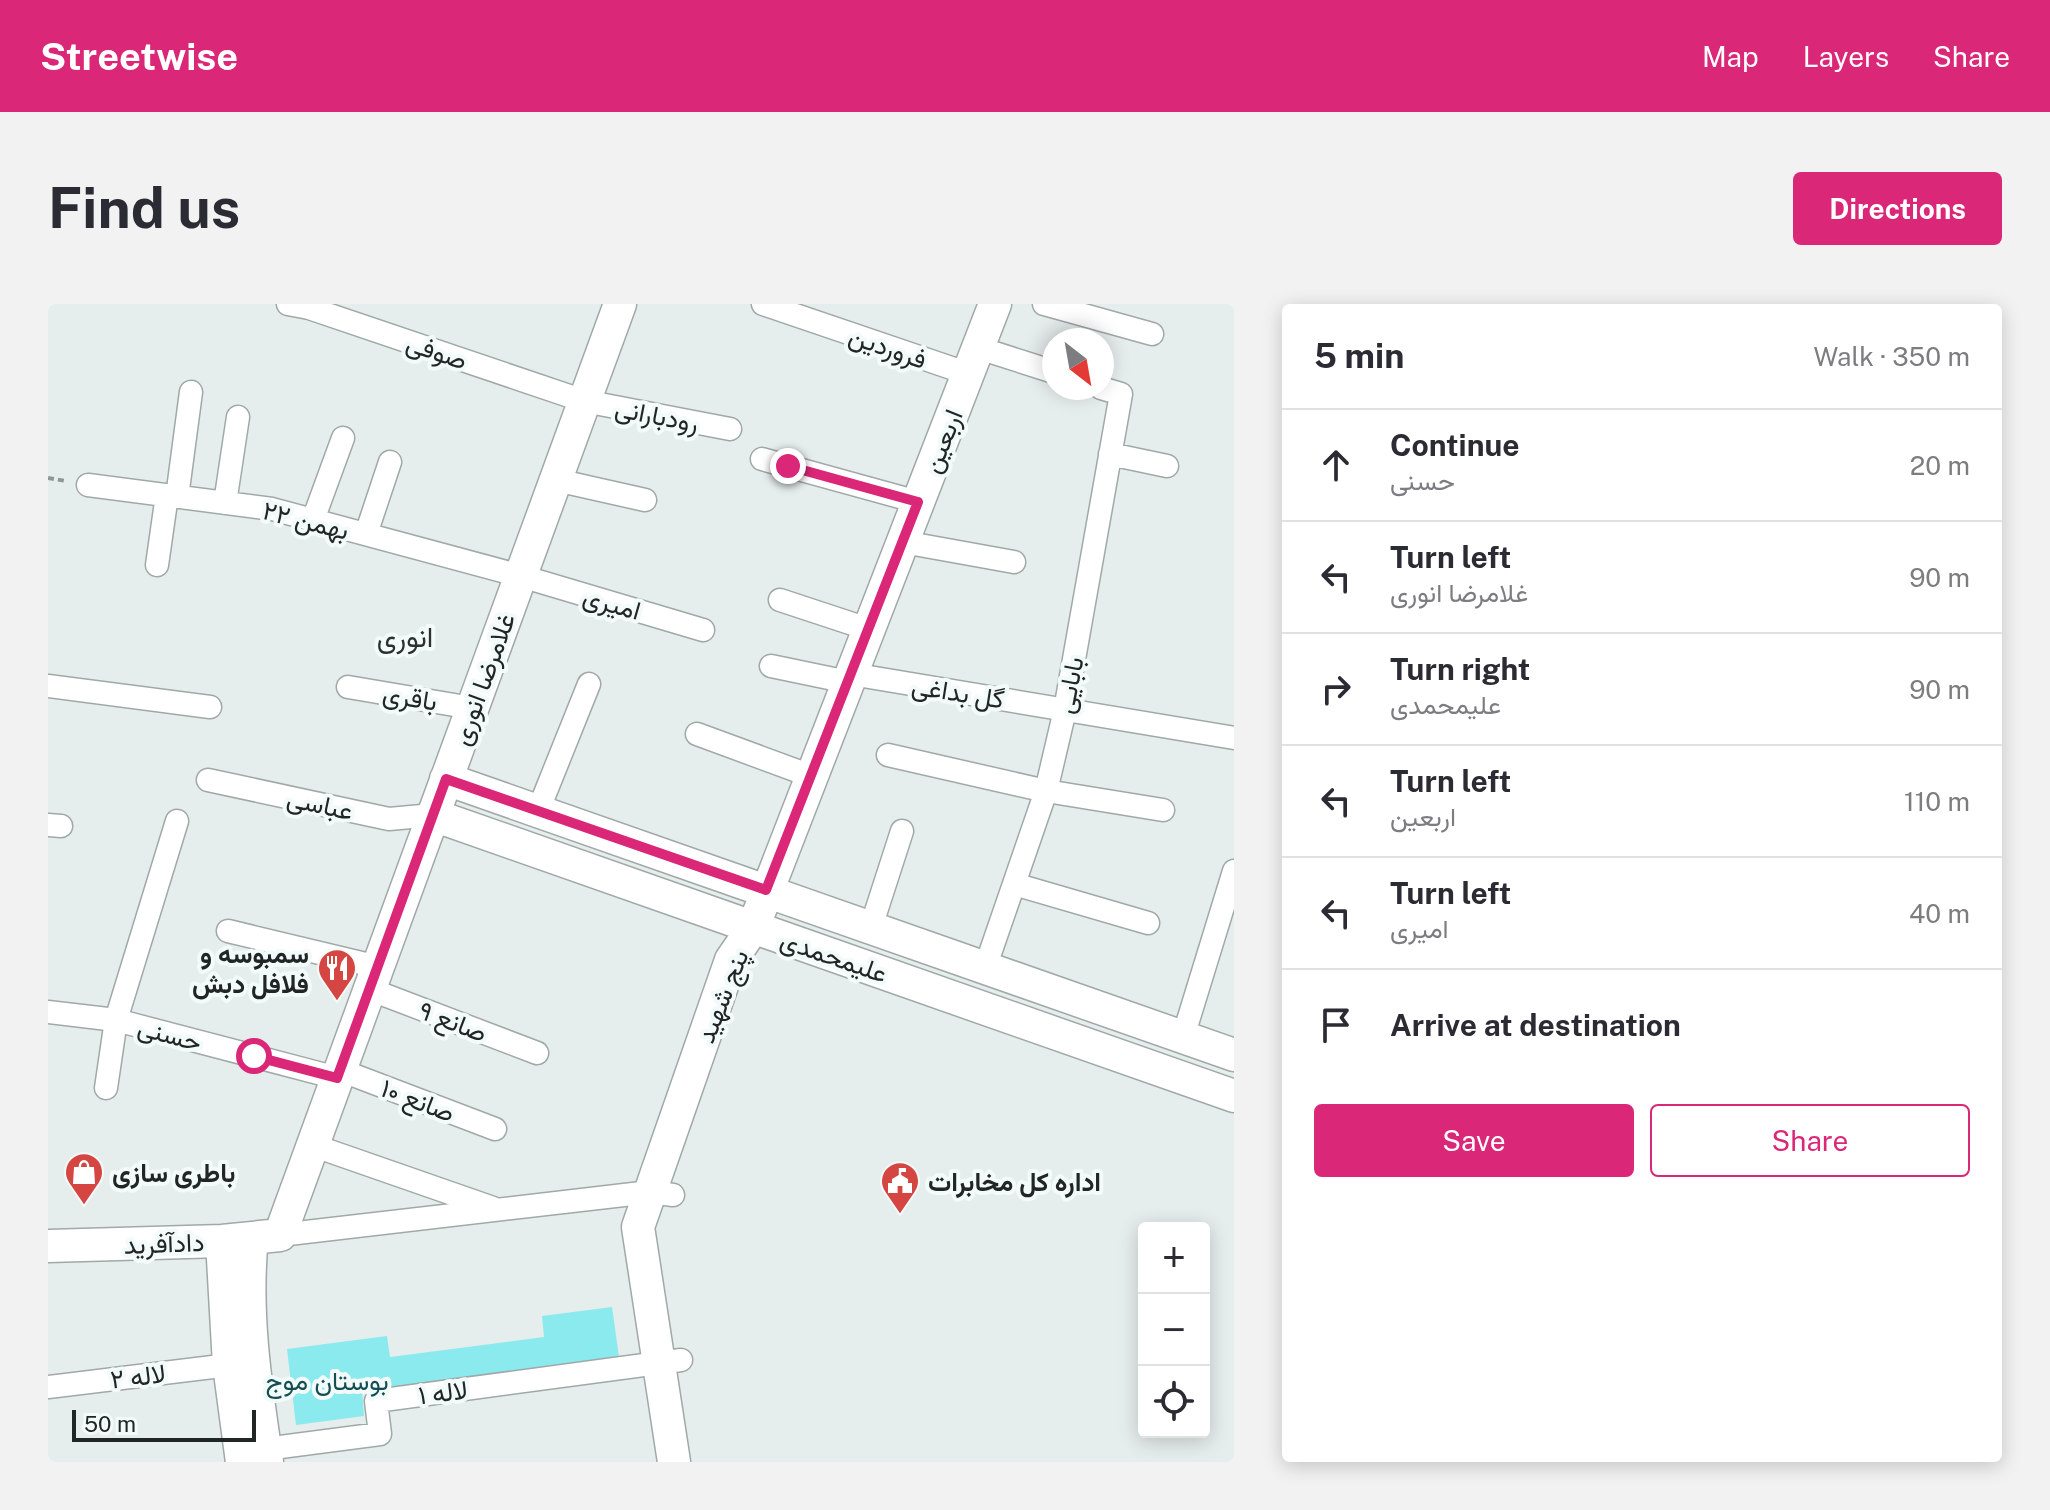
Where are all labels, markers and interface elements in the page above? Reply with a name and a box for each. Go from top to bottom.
text: Streetwise [40,34,238,79]
text: Map [1702,40,1759,73]
text: Layers [1803,40,1889,73]
text: Share [1933,40,2010,73]
button: Directions [1793,172,2002,245]
text: Find us [48,175,240,241]
street label: فروردین [845,319,931,376]
street label: صوفی [402,326,471,377]
north arrow [1042,328,1114,400]
text: 5 min [1314,336,1404,376]
text: Walk · 350 m [1813,341,1970,372]
street label: رودبارانی [612,392,701,439]
street label: اربعین [915,405,970,478]
text: Continue [1390,427,1520,463]
icon: ahead [1314,443,1358,487]
route end [770,448,806,484]
text: 20 m [1910,450,1970,481]
text: حسنی [1390,465,1455,496]
street label: ۲۲ بهمن [259,494,352,547]
text: Turn left [1390,539,1511,575]
icon: left [1314,555,1358,599]
text: 90 m [1909,562,1970,593]
text: غلامرضا انوری [1390,577,1528,608]
street label: امیری [579,580,644,627]
street label: غلامرضا انوری [445,609,522,750]
district label: انوری [377,620,433,655]
text: Turn right [1390,651,1530,687]
street label: بابایی [1048,654,1091,716]
icon: right [1314,667,1358,711]
street label: گل بداغی [909,669,1006,716]
text: 90 m [1909,674,1970,705]
street label: باقری [380,677,439,718]
text: علیمحمدی [1390,689,1501,720]
text: Turn left [1390,763,1511,799]
icon: left [1314,779,1358,823]
street label: عباسی [284,782,356,827]
text: 110 m [1904,786,1970,817]
text: اربعین [1390,801,1456,832]
text: Turn left [1390,875,1511,911]
icon: left [1314,891,1358,935]
text: 40 m [1909,898,1970,929]
text: امیری [1390,913,1449,944]
street label: علیمحمدی [776,923,892,990]
place label: سمبوسه و فلافل دبش [192,938,309,1000]
street label: پنج شهید [689,945,757,1048]
restaurant icon: سمبوسه و فلافل دبش [316,947,358,1002]
street label: صانع ۹ [413,994,491,1051]
icon: arrive [1314,1003,1358,1047]
text: Arrive at destination [1390,1007,1681,1043]
street label: حسنی [134,1011,205,1058]
route start [236,1038,272,1074]
street label: صانع ۱۰ [376,1072,459,1131]
button: Save [1314,1104,1634,1177]
button: Share [1650,1104,1970,1177]
shop icon: باطری سازی [63,1151,105,1206]
place label: باطری سازی [112,1157,235,1189]
public building icon: اداره کل مخابرات [879,1160,921,1215]
place label: اداره کل مخابرات [928,1166,1101,1198]
map controls [1138,1222,1210,1438]
button: + [1138,1222,1210,1294]
street label: دادآفرید [123,1226,205,1261]
button: − [1138,1294,1210,1366]
street label: لاله ۲ [108,1357,168,1395]
park label: بوستان موج [265,1365,389,1399]
button: locate [1138,1366,1210,1438]
street label: لاله ۱ [416,1374,470,1410]
scale bar [72,1406,256,1442]
text: 50 m [84,1411,136,1437]

